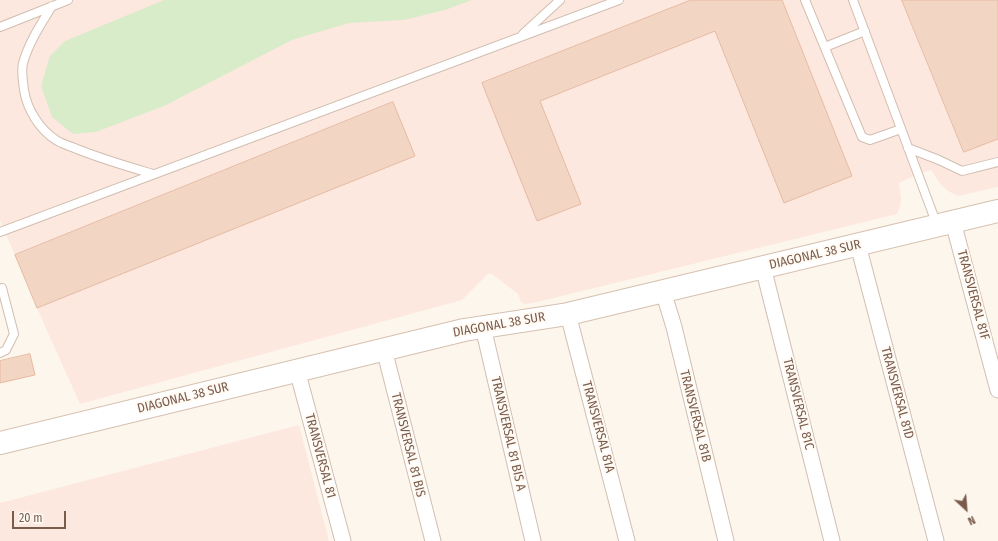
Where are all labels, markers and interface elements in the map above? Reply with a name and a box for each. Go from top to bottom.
street label: DIAGONAL 38 SUR [768,237,862,273]
street label: TRANSVERSAL 81F [953,248,993,342]
street label: DIAGONAL 38 SUR [452,309,546,341]
street label: TRANSVERSAL 81D [877,345,917,441]
street label: TRANSVERSAL 81C [779,357,817,451]
street label: TRANSVERSAL 81B [676,368,714,464]
street label: TRANSVERSAL 81 BIS A [487,375,529,493]
street label: DIAGONAL 38 SUR [136,379,230,417]
street label: TRANSVERSAL 81A [578,380,618,474]
street label: TRANSVERSAL 81 BIS [387,391,429,499]
street label: TRANSVERSAL 81 [301,412,339,500]
north arrow [946,489,986,529]
scale bar [14,503,68,529]
text: 20 m [19,511,43,525]
text: N [966,513,977,528]

